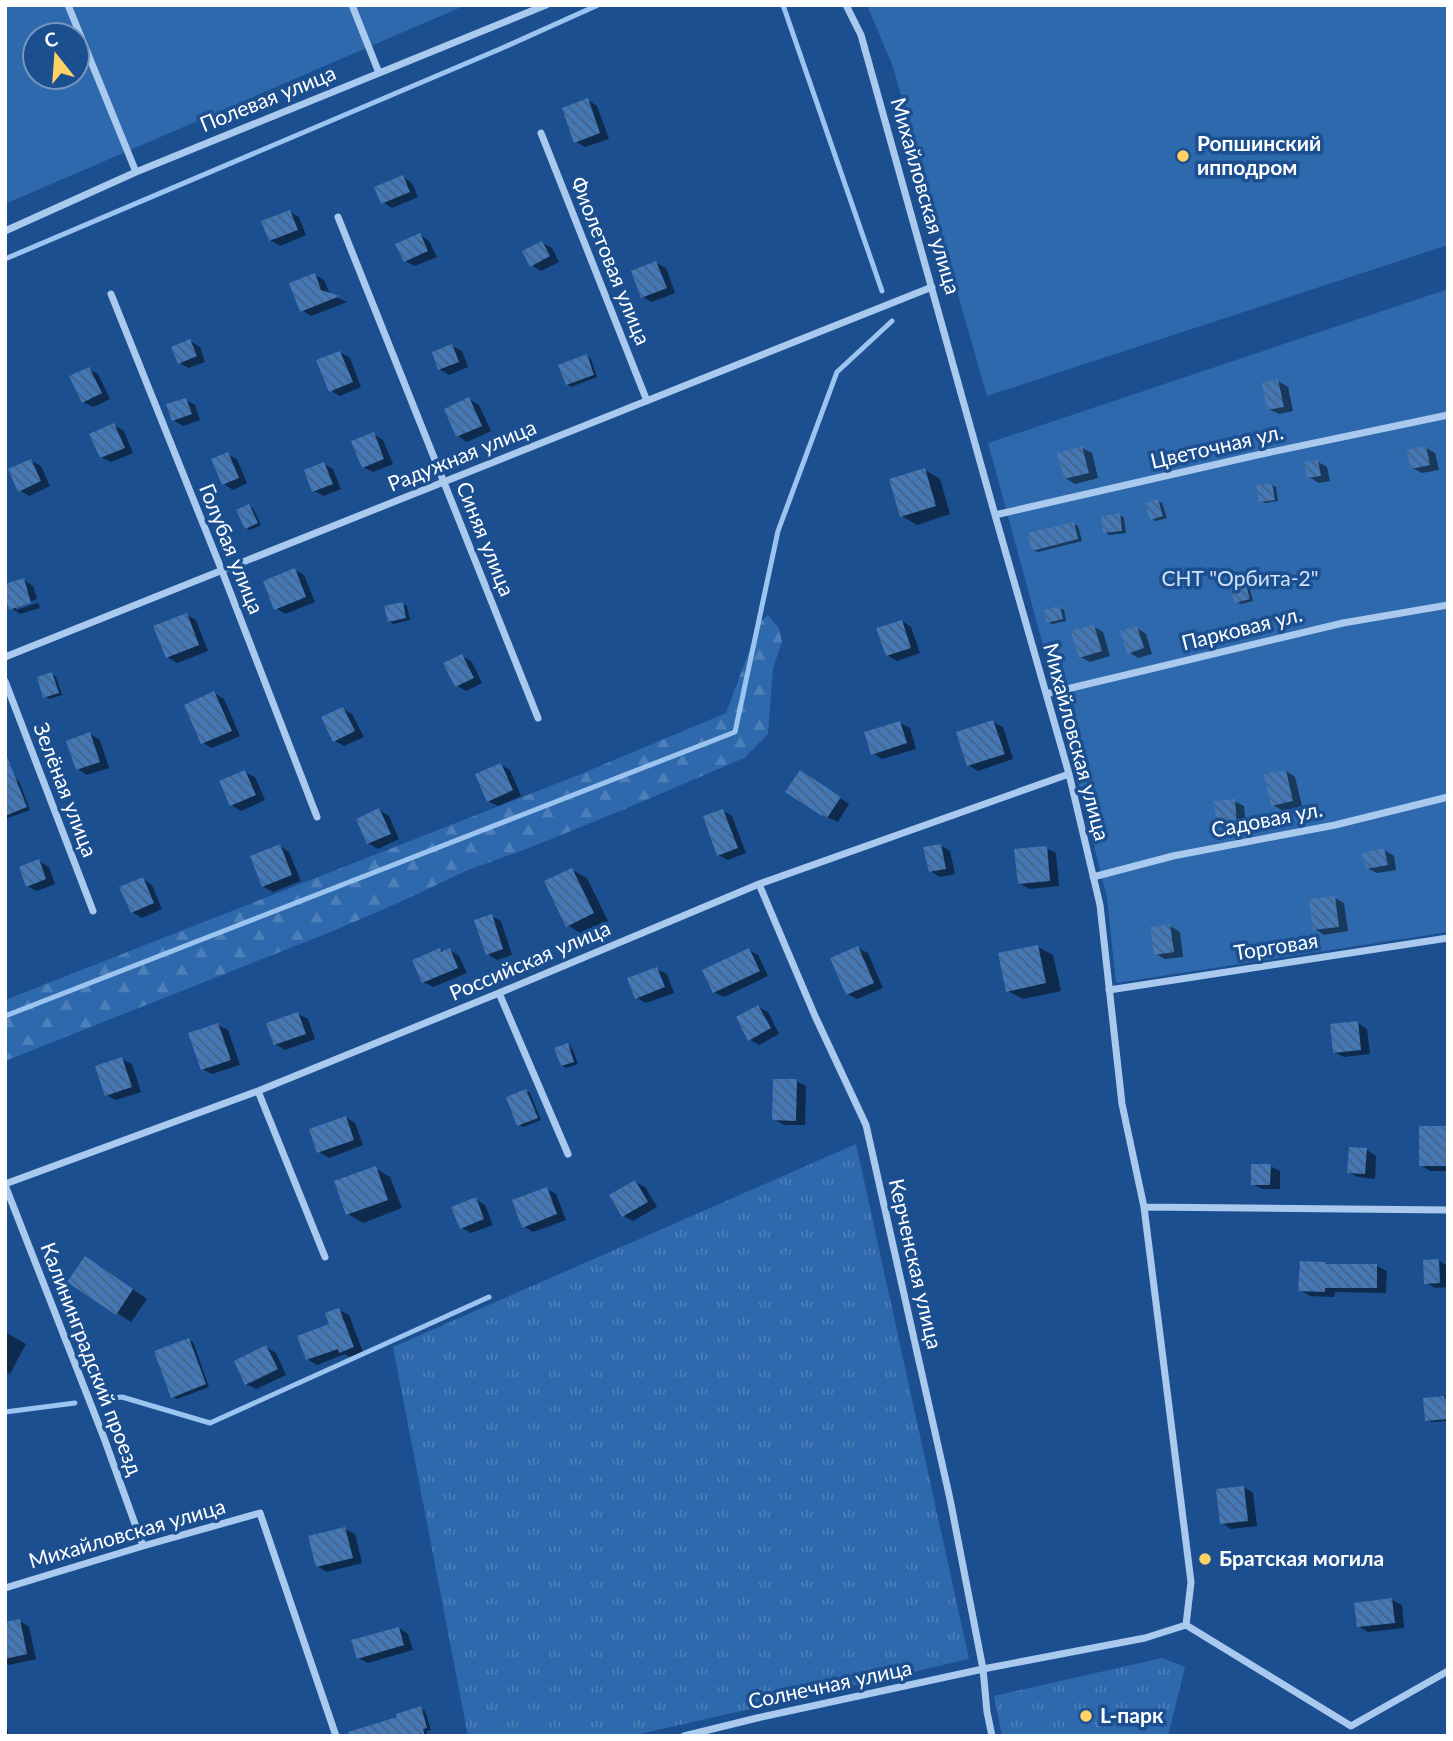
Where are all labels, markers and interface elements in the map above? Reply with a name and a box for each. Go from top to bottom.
north arrow [21,21,91,91]
text: С [42,26,61,52]
street label: Полевая улица [196,59,339,136]
street label: Михайловская улица [886,94,966,297]
place label: Ропшинский ипподром [1197,130,1321,179]
marker: Ропшинский ипподром [1175,148,1191,164]
street label: Фиолетовая улица [566,173,657,348]
street label: Радужная улица [384,413,539,496]
street label: Цветочная ул. [1148,418,1286,473]
street label: Синяя улица [452,478,521,599]
street label: Голубая улица [195,480,270,617]
park label: СНТ "Орбита-2" [1161,565,1319,590]
street label: Парковая ул. [1179,600,1305,655]
street label: Михайловская улица [1039,640,1116,843]
street label: Зелёная улица [29,719,103,860]
street label: Садовая ул. [1209,795,1324,842]
street label: Российская улица [445,914,614,1005]
street label: Торговая [1232,927,1320,964]
street label: Керченская улица [885,1176,948,1351]
street label: Калининградский проезд [36,1238,148,1478]
street label: Михайловская улица [25,1493,228,1573]
place label: Братская могила [1219,1545,1384,1570]
marker: Братская могила [1197,1551,1213,1567]
street label: Солнечная улица [746,1654,914,1713]
place label: L-парк [1100,1702,1164,1727]
marker: L-парк [1078,1708,1094,1724]

